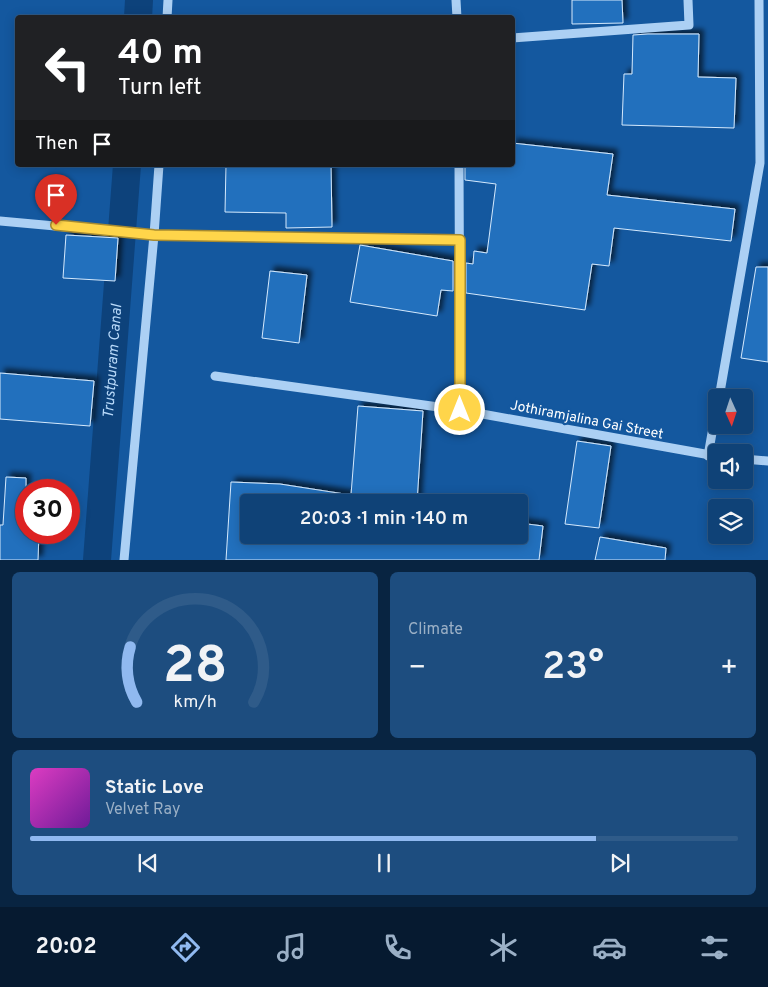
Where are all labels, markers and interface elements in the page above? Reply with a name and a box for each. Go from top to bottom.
text: 40 m [118,32,203,76]
icon: left [35,35,100,100]
text: Turn left [118,75,201,102]
icon: arrive [88,130,116,158]
text: Then [35,132,78,156]
pin [35,174,77,225]
icon: arrive [42,181,70,209]
water label: Trustpuram Canal [100,303,127,420]
position arrow [433,383,485,435]
north arrow [708,389,752,434]
map controls [708,389,753,544]
street label: Jothiramjalina Gai Street [509,397,665,444]
button: sound [708,444,753,489]
speed limit sign: 30 [15,479,80,544]
button: layers [708,499,753,544]
text: 20:03 · 1 min · 140 m [300,507,468,531]
text: Climate [408,620,463,640]
text: 28 [163,635,227,701]
text: 23° [542,644,604,693]
text: − [408,651,426,687]
text: + [720,651,738,687]
text: km/h [173,691,217,714]
text: Static Love [105,776,204,800]
text: Velvet Ray [105,800,180,820]
icon: previous [134,849,162,877]
icon: pause [370,849,398,877]
icon: next [606,849,634,877]
icon: directions [168,930,203,965]
icon: music [274,930,309,965]
icon: phone [380,930,415,965]
icon: climate [486,930,521,965]
icon: car [592,930,627,965]
icon: filters [697,930,732,965]
text: 20:02 [35,934,97,961]

